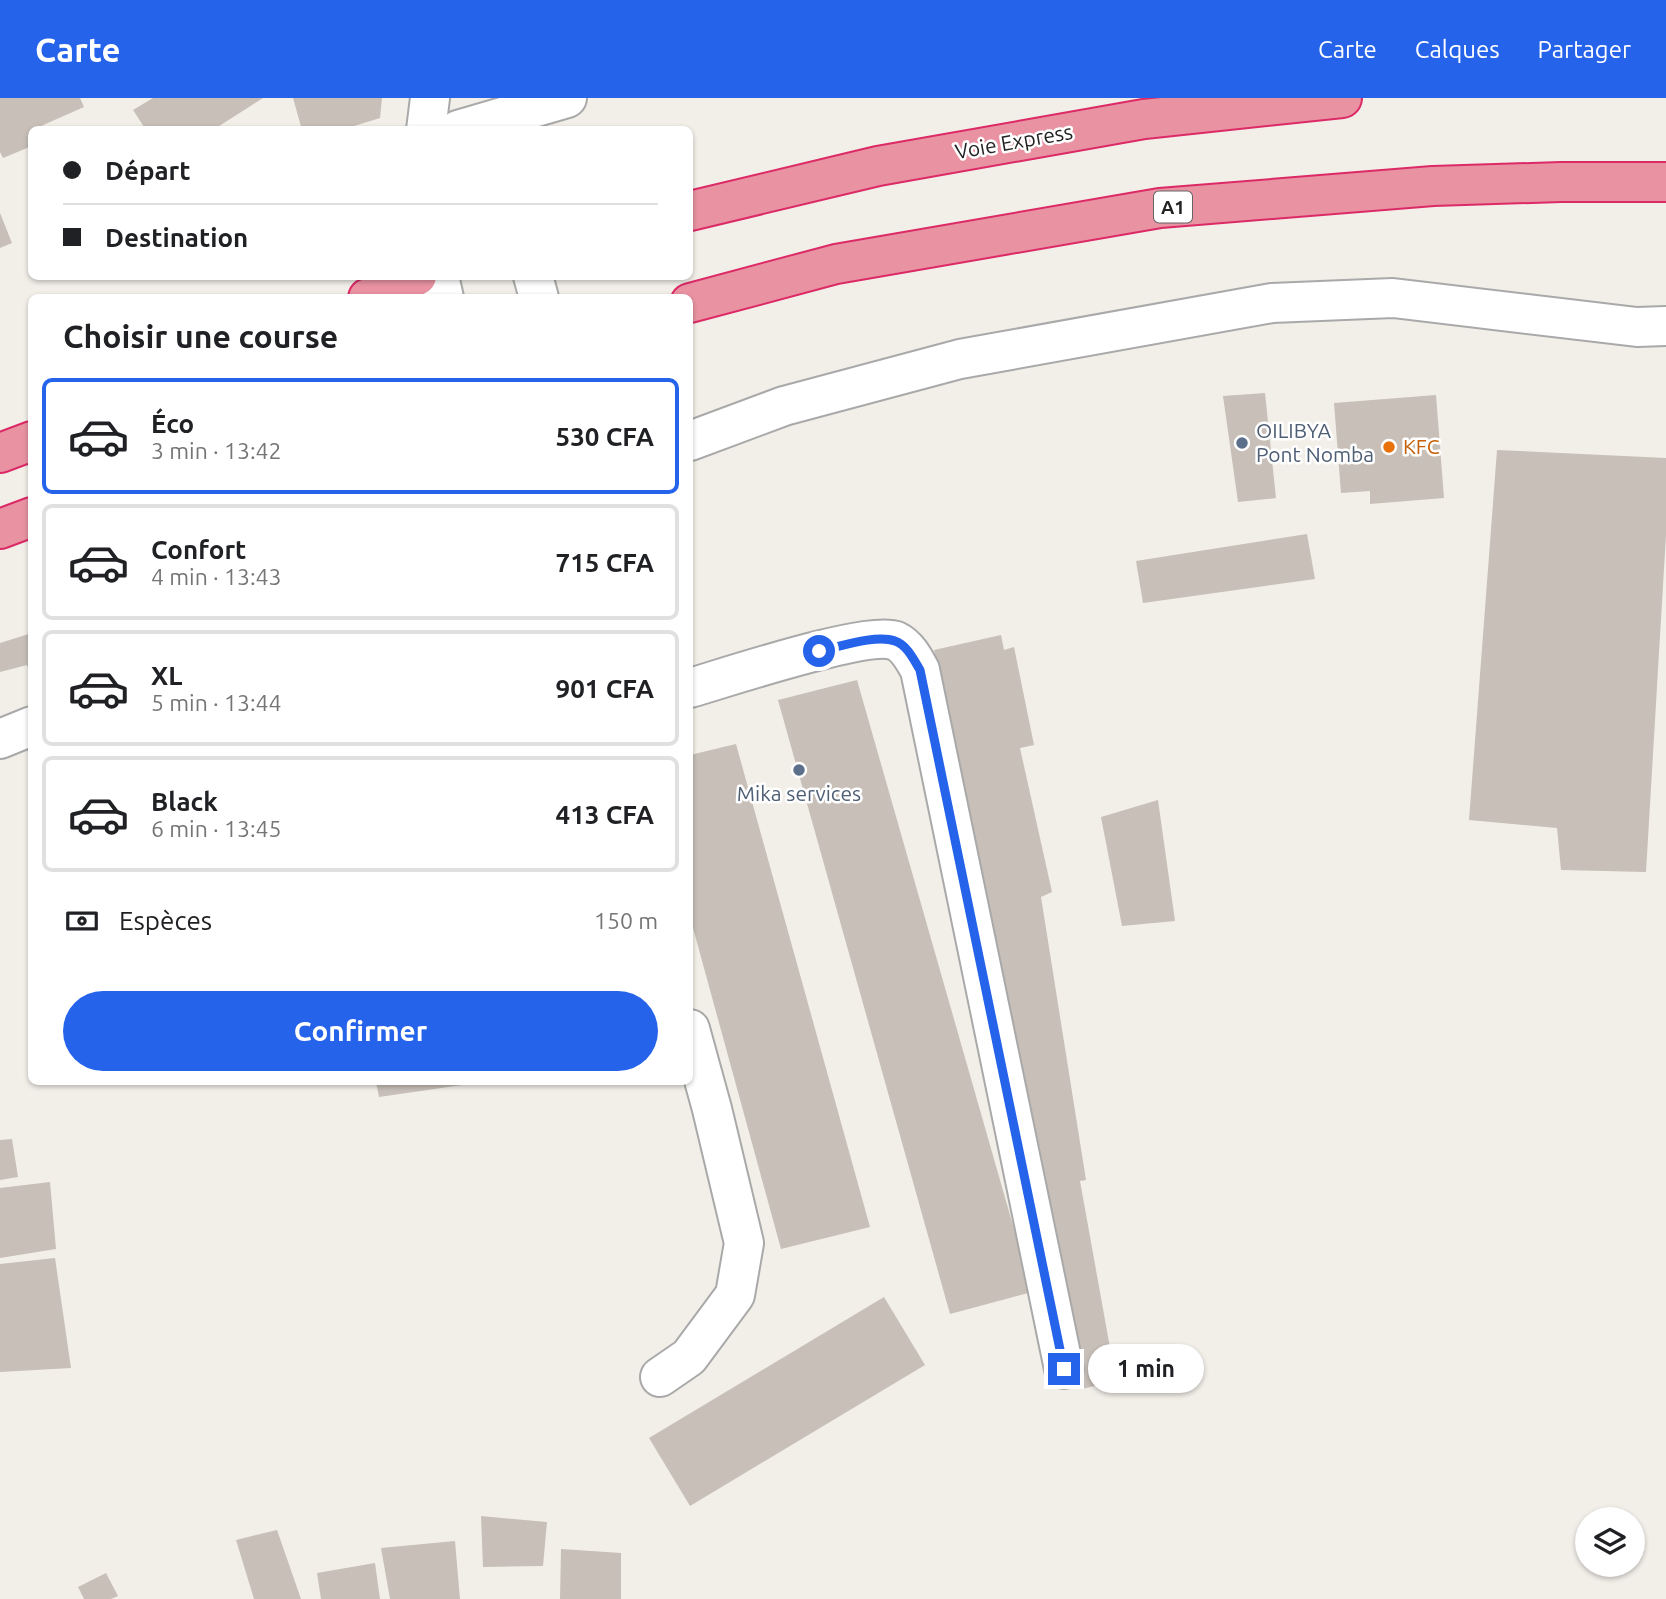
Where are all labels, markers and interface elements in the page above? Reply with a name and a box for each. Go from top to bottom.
text: Carte [35,31,121,68]
text: Carte [1318,36,1377,63]
text: Calques [1415,36,1500,63]
text: Partager [1538,36,1631,63]
street label: Voie Express [953,119,1075,163]
text: Départ [105,156,191,185]
road number: A1 [1154,192,1192,222]
text: Destination [105,223,248,252]
text: Choisir une course [63,318,338,354]
icon: car [67,405,130,468]
text: Éco [151,409,194,438]
place label: OILIBYA Pont Nomba [1256,418,1374,466]
text: 530 CFA [556,422,654,451]
place label: KFC [1403,434,1440,458]
marker: OILIBYA Pont Nomba [1234,435,1250,451]
text: 3 min · 13:42 [151,438,282,463]
marker: KFC [1381,439,1397,455]
icon: car [67,531,130,594]
text: Confort [151,535,246,564]
text: 715 CFA [556,548,654,577]
text: 4 min · 13:43 [151,564,282,589]
route start [803,635,835,667]
icon: car [67,657,130,720]
text: XL [151,661,182,690]
text: 901 CFA [556,674,654,703]
text: 5 min · 13:44 [151,690,282,715]
marker: Mika services [791,762,807,778]
place label: Mika services [737,781,861,805]
icon: car [67,783,130,846]
text: Black [151,787,218,816]
text: 413 CFA [556,800,654,829]
text: 6 min · 13:45 [151,816,282,841]
icon: cash [63,902,101,940]
text: Espèces [119,906,212,935]
text: 150 m [594,908,658,933]
button: Confirmer [63,991,658,1071]
callout: 1 min [1088,1344,1204,1394]
route end [1048,1353,1080,1385]
text: 1 min [1117,1356,1175,1381]
map controls [1575,1507,1645,1577]
button: layers [1575,1507,1645,1577]

